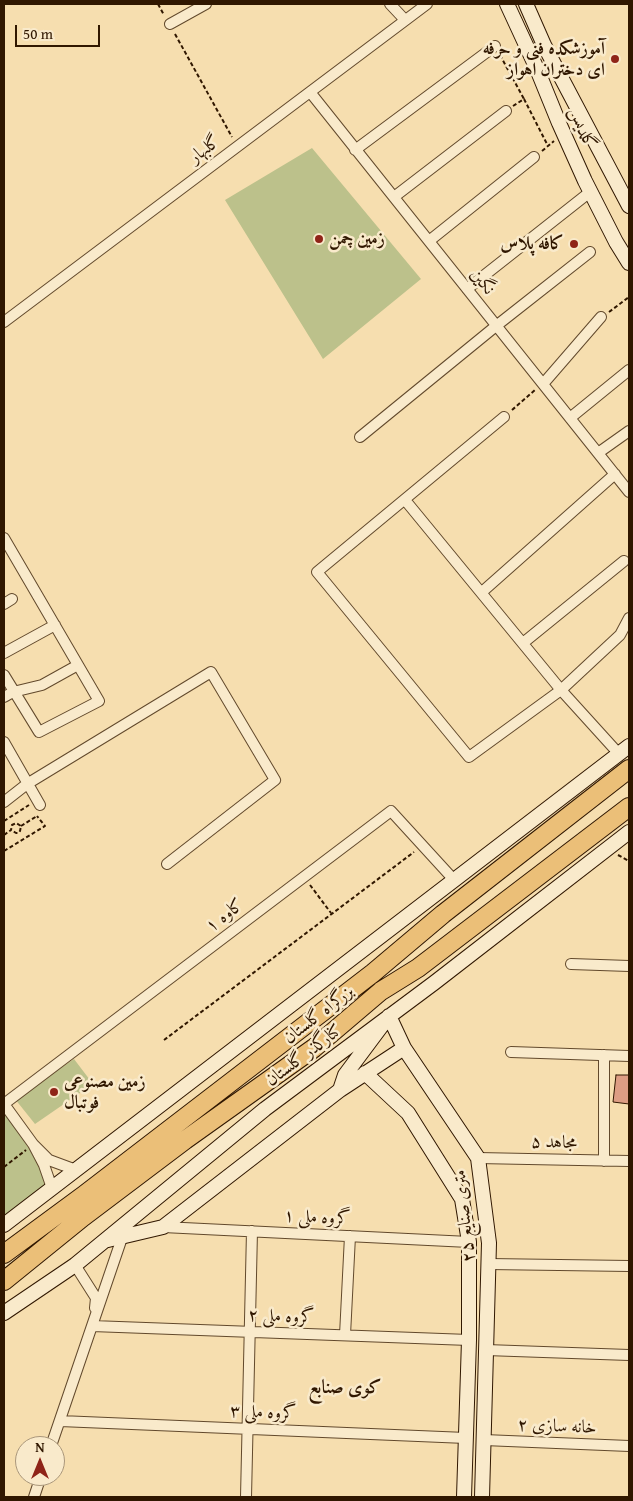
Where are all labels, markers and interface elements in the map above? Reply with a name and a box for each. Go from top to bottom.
scale bar [18,15,102,47]
text: 50 m [23,23,53,44]
place label: آموزشکده فنی و حرفه ای دختران اهواز [483,38,605,80]
marker: آموزشکده فنی و حرفه ای دختران اهواز [609,53,621,65]
street label: گلدیس [564,104,600,152]
street label: گلبهار [185,131,225,169]
place label: زمین چمن [329,228,385,250]
marker: زمین چمن [313,233,325,245]
place label: کافه پلاس [500,233,564,255]
marker: کافه پلاس [568,238,580,250]
street label: نگین [465,264,499,300]
street label: کاوه ۱ [202,895,248,937]
street label: بزرگراه گلستان [280,981,358,1049]
street label: کنارگذر گلستان [262,1020,346,1092]
place label: زمین مصنوعی فوتبال [64,1071,146,1114]
marker: زمین مصنوعی فوتبال [48,1086,60,1098]
street label: ۵ مجاهد [531,1132,577,1154]
street label: ۲۵ متری صنایع [449,1169,481,1263]
street label: گروه ملی ۱ [283,1205,351,1231]
street label: گروه ملی ۲ [247,1305,315,1329]
district label: کوی صنابع [308,1377,382,1399]
street label: گروه ملی ۳ [229,1401,297,1425]
street label: خانه سازی ۲ [517,1415,597,1439]
north arrow [15,1436,65,1486]
text: N [35,1437,45,1457]

